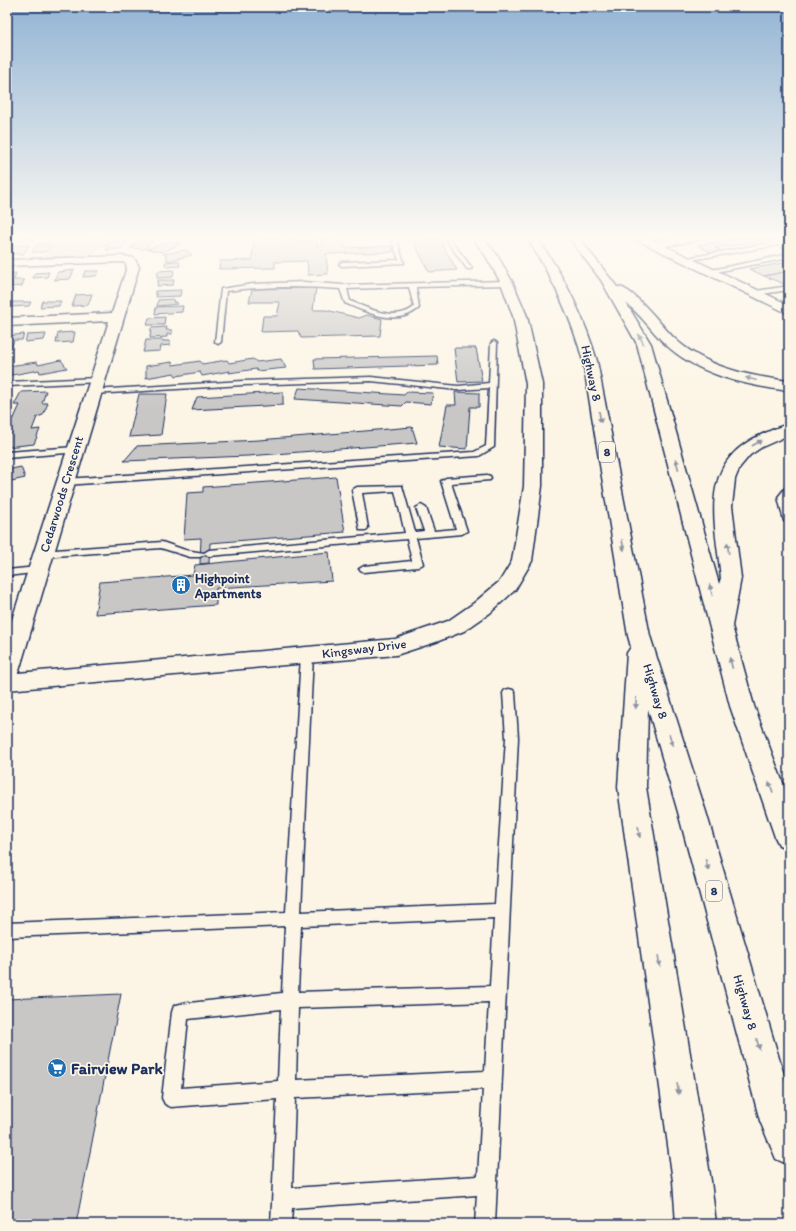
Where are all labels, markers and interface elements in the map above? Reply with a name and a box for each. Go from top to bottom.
one-way arrow [638,334,644,345]
street label: Highway 8 [578,344,605,403]
one-way arrow [744,376,756,382]
one-way arrow [597,411,603,423]
street label: Cedarwoods Crescent [37,434,86,554]
one-way arrow [752,439,763,446]
road number: 8 [599,442,615,462]
one-way arrow [673,458,679,471]
one-way arrow [620,539,626,551]
one-way arrow [724,542,731,554]
place label: Highpoint Apartments [194,571,262,602]
building icon: Highpoint Apartments [170,574,192,596]
one-way arrow [708,583,714,595]
street label: Kingsway Drive [321,636,407,661]
one-way arrow [728,657,734,669]
street label: Highway 8 [640,662,671,721]
one-way arrow [633,697,639,710]
one-way arrow [668,735,674,747]
one-way arrow [768,780,774,792]
one-way arrow [636,826,642,838]
one-way arrow [704,859,710,871]
road number: 8 [706,881,722,901]
one-way arrow [656,955,662,967]
street label: Highway 8 [730,973,761,1032]
one-way arrow [755,1038,761,1050]
supermarket icon: Fairview Park [46,1057,68,1079]
place label: Fairview Park [71,1059,163,1078]
one-way arrow [675,1083,681,1095]

